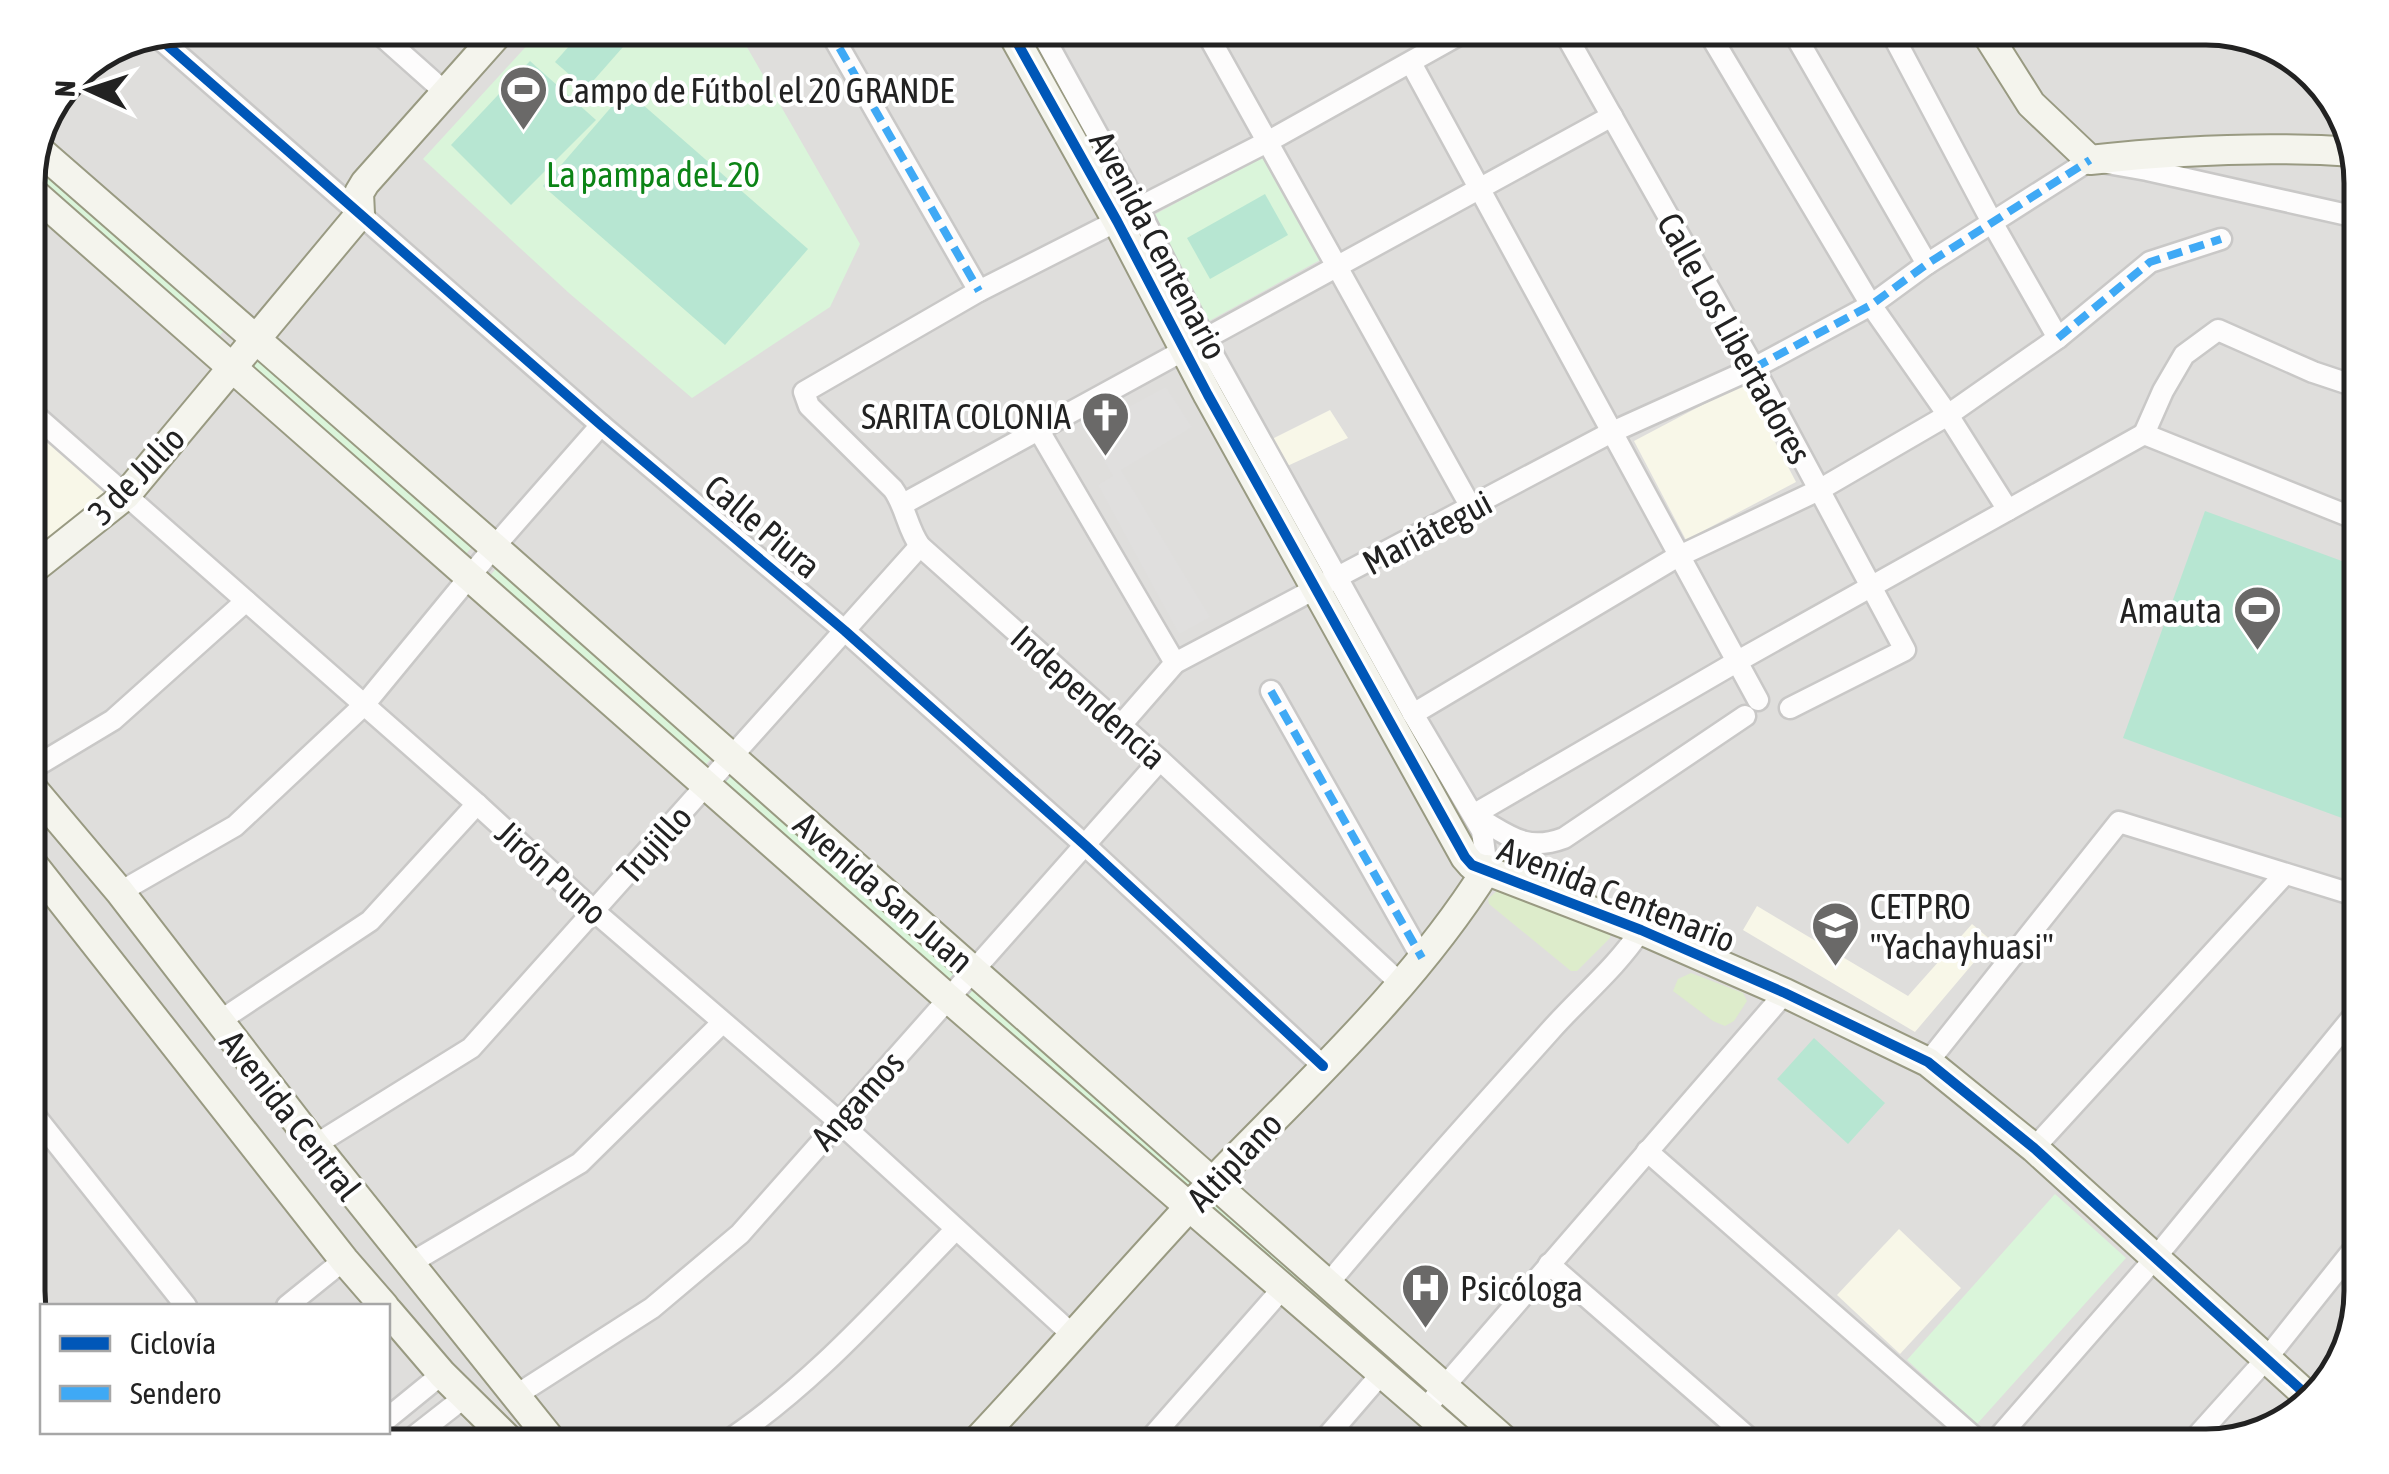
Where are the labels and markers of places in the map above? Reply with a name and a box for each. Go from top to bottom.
sports icon: Campo de Fútbol el 20 GRANDE [497,64,549,132]
place label: Campo de Fútbol el 20 GRANDE [558,70,954,110]
church icon: SARITA COLONIA [1080,390,1132,458]
place label: SARITA COLONIA [861,396,1072,436]
sports icon: Amauta [2231,584,2283,652]
place label: Amauta [2120,590,2222,630]
place label: CETPRO "Yachayhuasi" [1870,886,2054,966]
school or university icon: CETPRO "Yachayhuasi" [1809,900,1861,968]
hospital icon: Psicóloga [1399,1262,1451,1330]
place label: Psicóloga [1460,1268,1583,1308]

